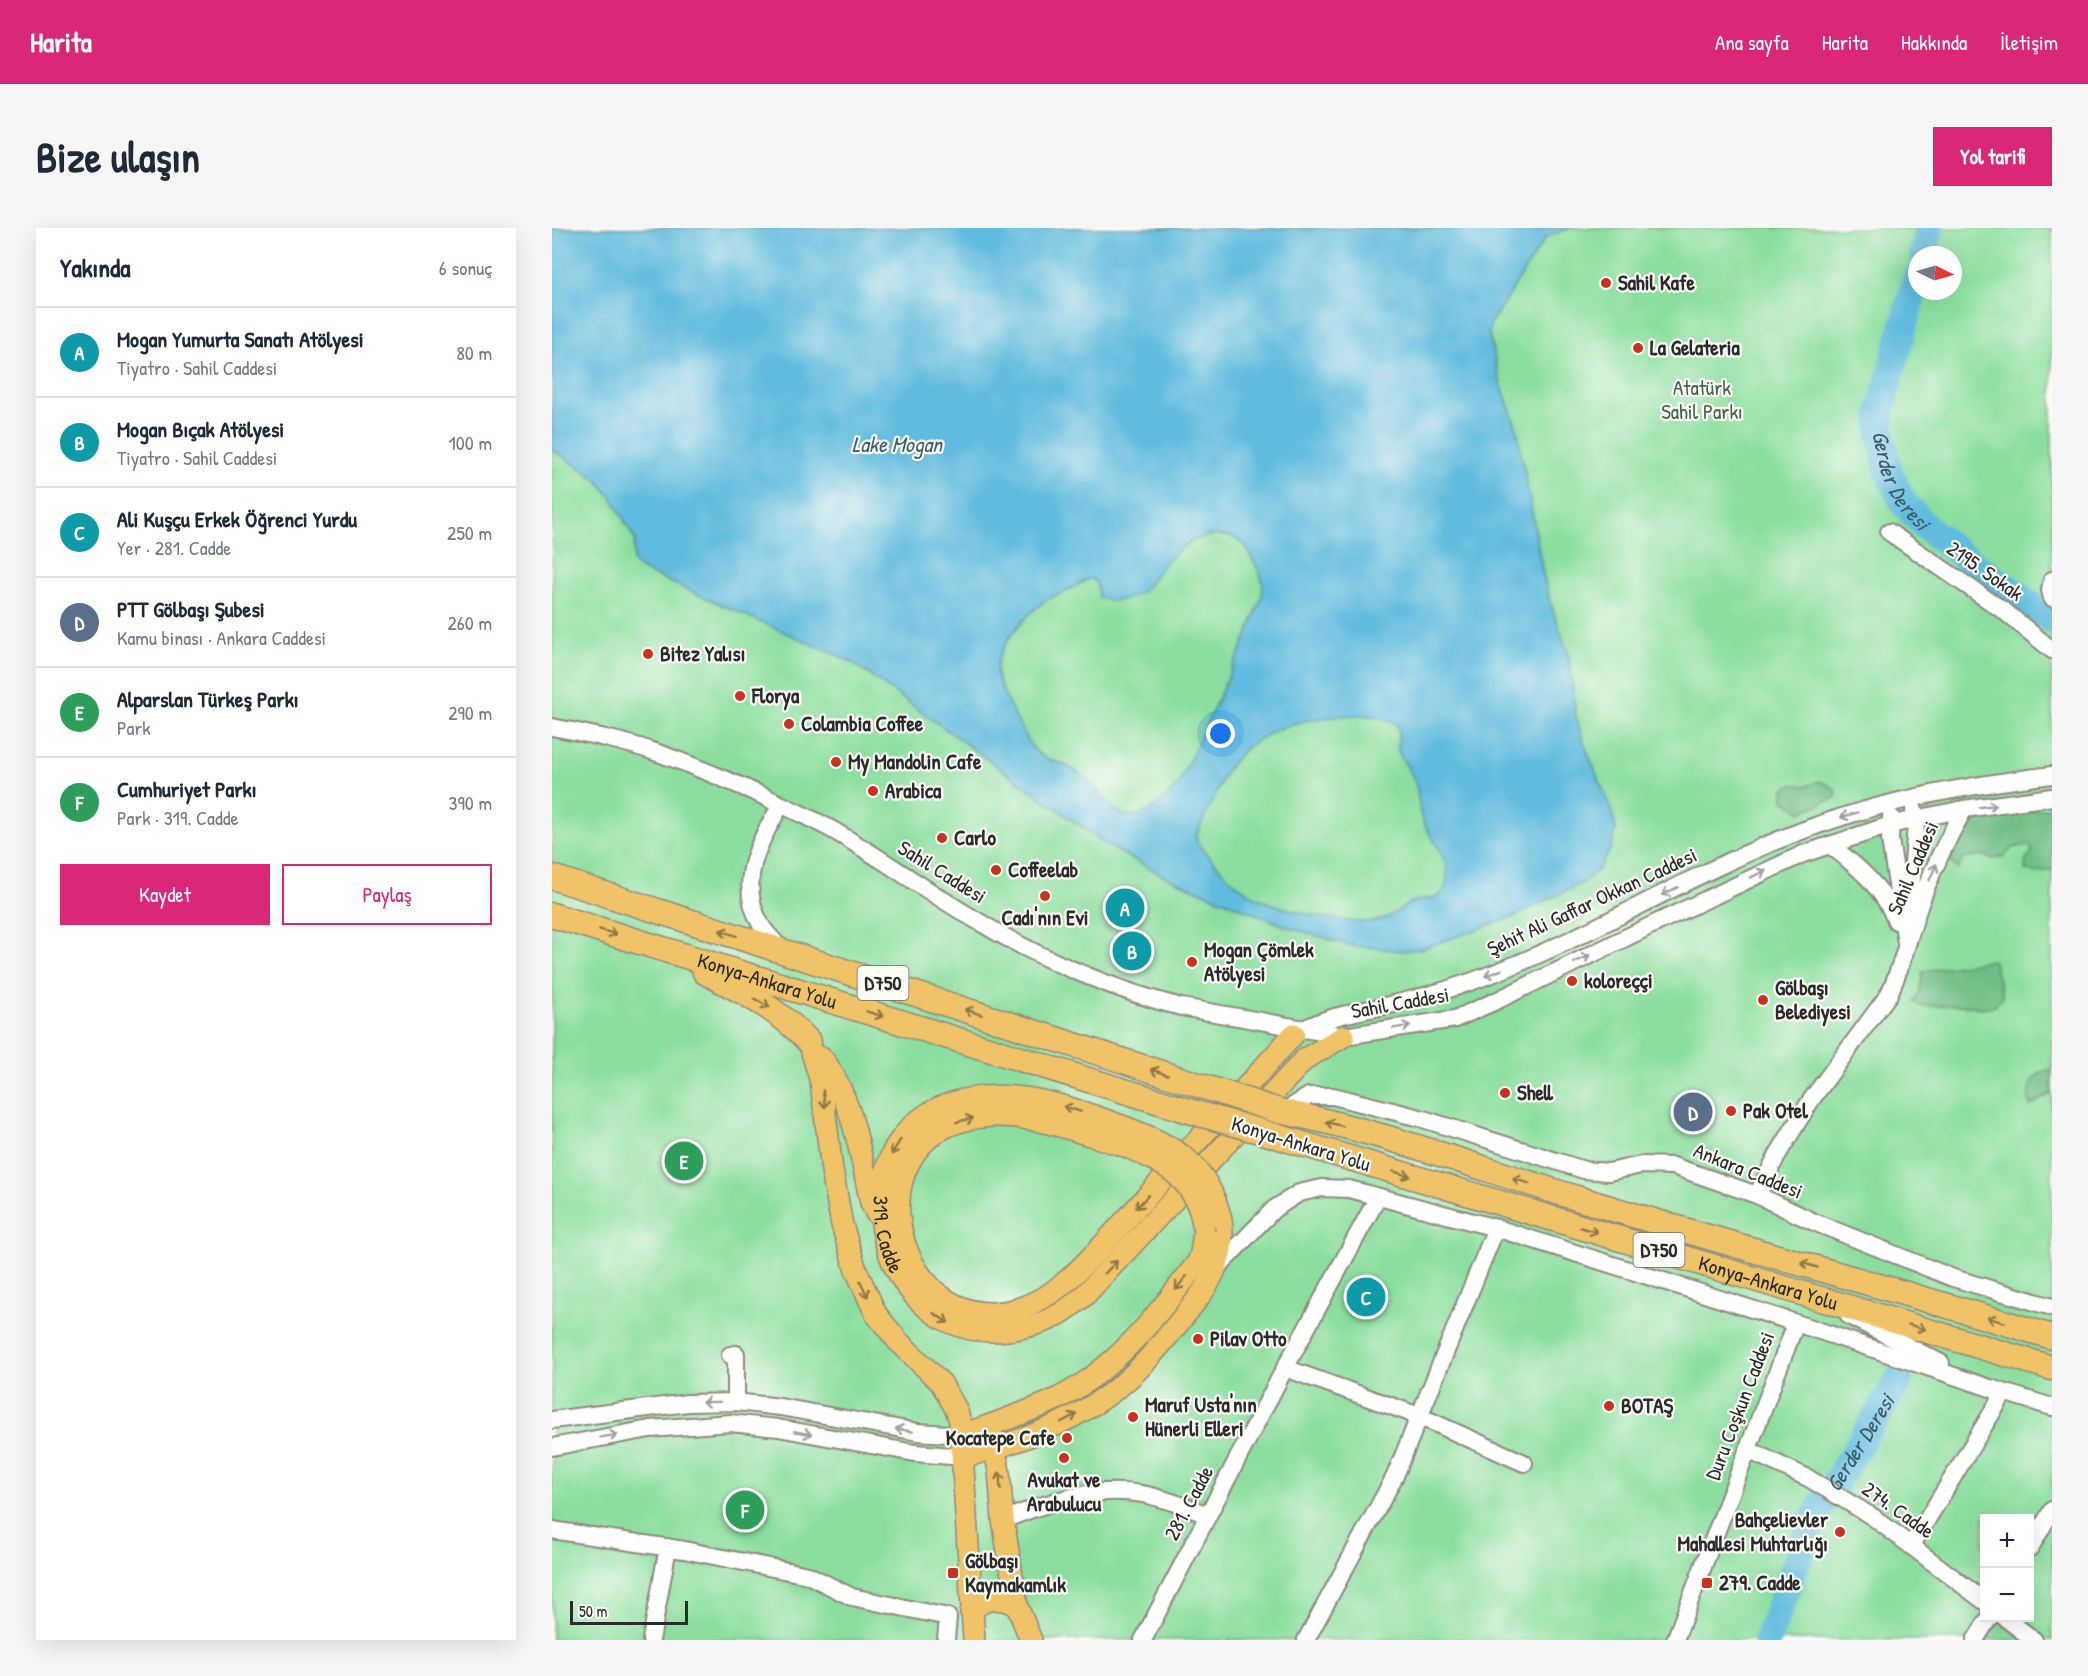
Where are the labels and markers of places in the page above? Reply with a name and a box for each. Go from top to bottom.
place label: Sahil Kafe [1618,268,1696,297]
marker: Sahil Kafe [1599,276,1613,290]
place label: La Gelateria [1650,333,1741,362]
marker: La Gelateria [1631,341,1645,355]
place label: Bitez Yalısı [660,639,745,668]
marker: Bitez Yalısı [641,647,655,661]
place label: Florya [751,681,800,711]
marker: Florya [733,689,747,703]
place label: Colambia Coffee [801,709,924,738]
marker: Colambia Coffee [782,717,796,731]
place label: My Mandolin Cafe [848,747,982,777]
marker: My Mandolin Cafe [829,755,843,769]
place label: Arabica [885,776,942,805]
marker: Arabica [866,784,880,798]
place label: Carlo [954,823,996,852]
marker: Carlo [935,831,949,845]
place label: Coffeelab [1008,855,1079,884]
marker: Coffeelab [989,863,1003,877]
pin: A [1106,886,1144,930]
marker: Cadı'nın Evi [1038,889,1052,903]
place label: Cadı'nın Evi [1002,903,1088,932]
pin: B [1112,928,1152,974]
place label: Mogan Çömlek Atölyesi [1204,935,1314,989]
marker: Mogan Çömlek Atölyesi [1185,955,1199,969]
place label: koloreççi [1584,966,1653,995]
place label: Gölbaşı Belediyesi [1775,973,1851,1027]
marker: koloreççi [1565,974,1579,988]
marker: Gölbaşı Belediyesi [1756,993,1770,1007]
place label: Shell [1517,1078,1554,1107]
marker: Shell [1498,1086,1512,1100]
pin: D [1674,1090,1712,1134]
place label: Pak Otel [1743,1096,1808,1125]
marker: Pak Otel [1724,1104,1738,1118]
pin: E [664,1138,704,1184]
pin: C [1346,1274,1386,1320]
place label: Pilav Otto [1210,1324,1287,1353]
marker: Pilav Otto [1191,1332,1205,1346]
place label: Maruf Usta'nın Hünerli Elleri [1145,1390,1257,1443]
place label: BOTAŞ [1621,1391,1673,1420]
marker: BOTAŞ [1602,1399,1616,1413]
marker: Maruf Usta'nın Hünerli Elleri [1126,1410,1140,1424]
place label: Kocatepe Cafe [946,1423,1056,1453]
marker: Kocatepe Cafe [1060,1431,1074,1445]
marker: Avukat ve Arabulucu [1057,1451,1071,1465]
place label: Avukat ve Arabulucu [1027,1465,1102,1518]
pin: F [726,1488,764,1532]
place label: Bahçelievler Mahallesi Muhtarlığı [1678,1505,1829,1559]
marker: Bahçelievler Mahallesi Muhtarlığı [1833,1525,1847,1539]
place label: Gölbaşı Kaymakamlık [965,1546,1066,1600]
marker: Gölbaşı Kaymakamlık [946,1566,960,1580]
place label: 279. Cadde [1719,1568,1801,1597]
marker: 279. Cadde [1700,1576,1714,1590]

